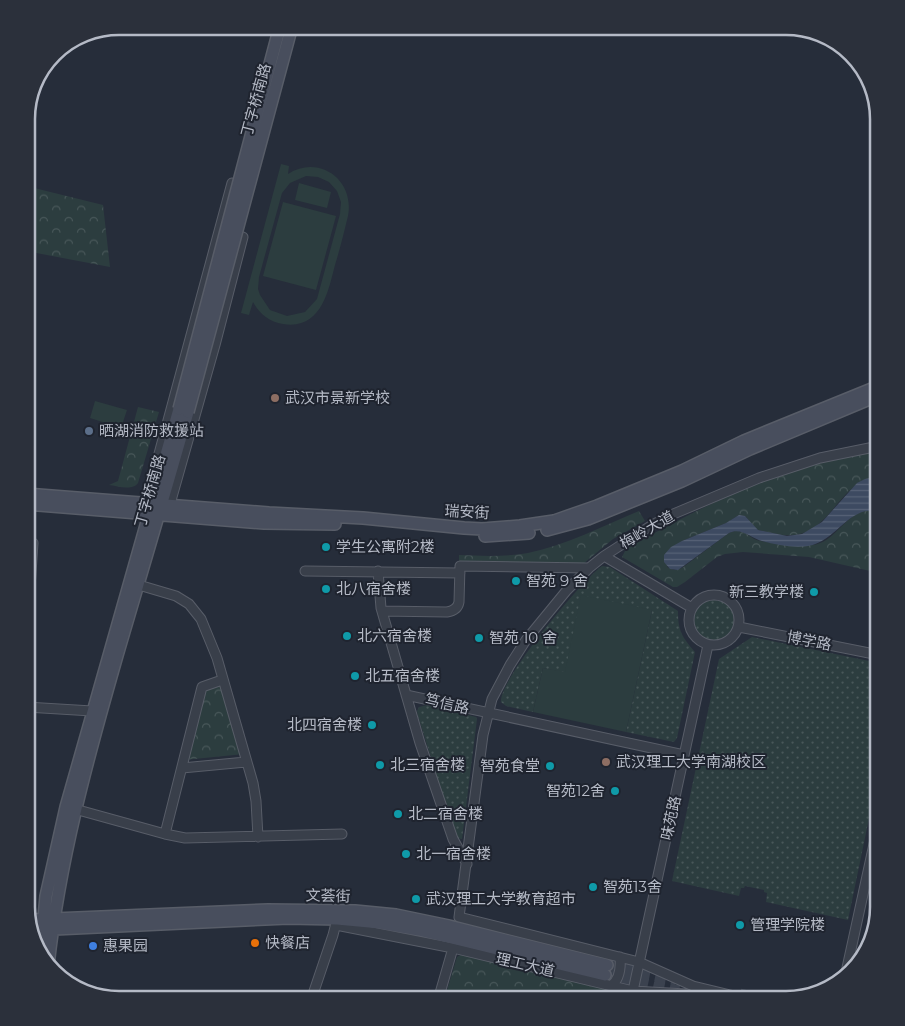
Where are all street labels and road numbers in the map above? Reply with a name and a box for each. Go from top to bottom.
street label: 丁字桥南路 [237,61,274,139]
street label: 丁字桥南路 [130,452,169,530]
street label: 瑞安街 [444,501,490,522]
street label: 梅岭大道 [616,506,677,553]
street label: 博学路 [785,627,833,654]
street label: 笃信路 [423,689,471,718]
street label: 味苑路 [657,794,684,842]
street label: 文荟街 [305,886,351,905]
street label: 理工大道 [494,949,556,981]

